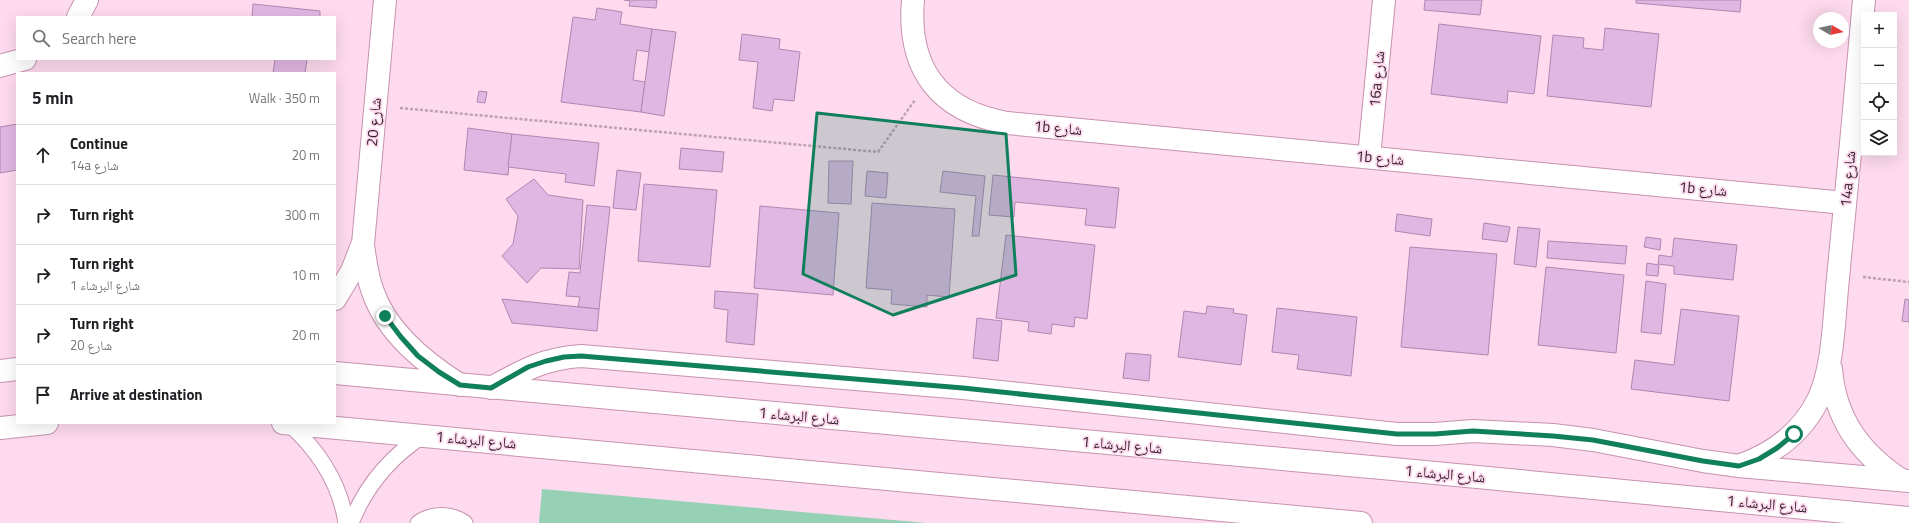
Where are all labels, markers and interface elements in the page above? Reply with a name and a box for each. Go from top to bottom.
north arrow [1813,12,1849,48]
map controls [1861,12,1897,156]
button: + [1861,12,1897,48]
search box [16,16,336,60]
icon: search [30,27,52,49]
text: Search here [62,27,136,50]
button: − [1861,48,1897,84]
street label: 16a شارع [1363,50,1390,108]
button: locate [1861,84,1897,120]
text: 5 min [32,85,73,111]
text: Walk · 350 m [249,88,320,108]
street label: شارع 20 [360,97,387,147]
street label: 1b شارع [1033,114,1083,141]
button: layers [1861,120,1897,156]
text: Continue [70,132,128,155]
icon: ahead [32,144,54,166]
street label: 1b شارع [1355,144,1405,171]
text: 20 m [292,145,320,165]
street label: 14a شارع [1834,150,1861,208]
text: 14a شارع [70,155,119,175]
street label: 1b شارع [1678,175,1728,202]
text: Turn right [70,203,134,226]
icon: right [32,204,54,226]
text: 300 m [284,205,320,225]
text: Turn right [70,252,134,275]
icon: right [32,264,54,286]
text: 10 m [292,265,320,285]
text: شارع البرشاء 1 [70,275,140,295]
route end [376,307,394,325]
text: Turn right [70,312,134,335]
icon: right [32,324,54,346]
text: 20 m [292,325,320,345]
text: شارع 20 [70,335,112,355]
text: Arrive at destination [70,383,203,406]
icon: arrive [32,384,54,406]
street label: شارع البرشاء 1 [758,401,840,430]
street label: شارع البرشاء 1 [435,425,517,454]
route start [1785,425,1803,443]
street label: شارع البرشاء 1 [1081,430,1163,459]
street label: شارع البرشاء 1 [1404,459,1486,488]
street label: شارع البرشاء 1 [1726,489,1808,518]

